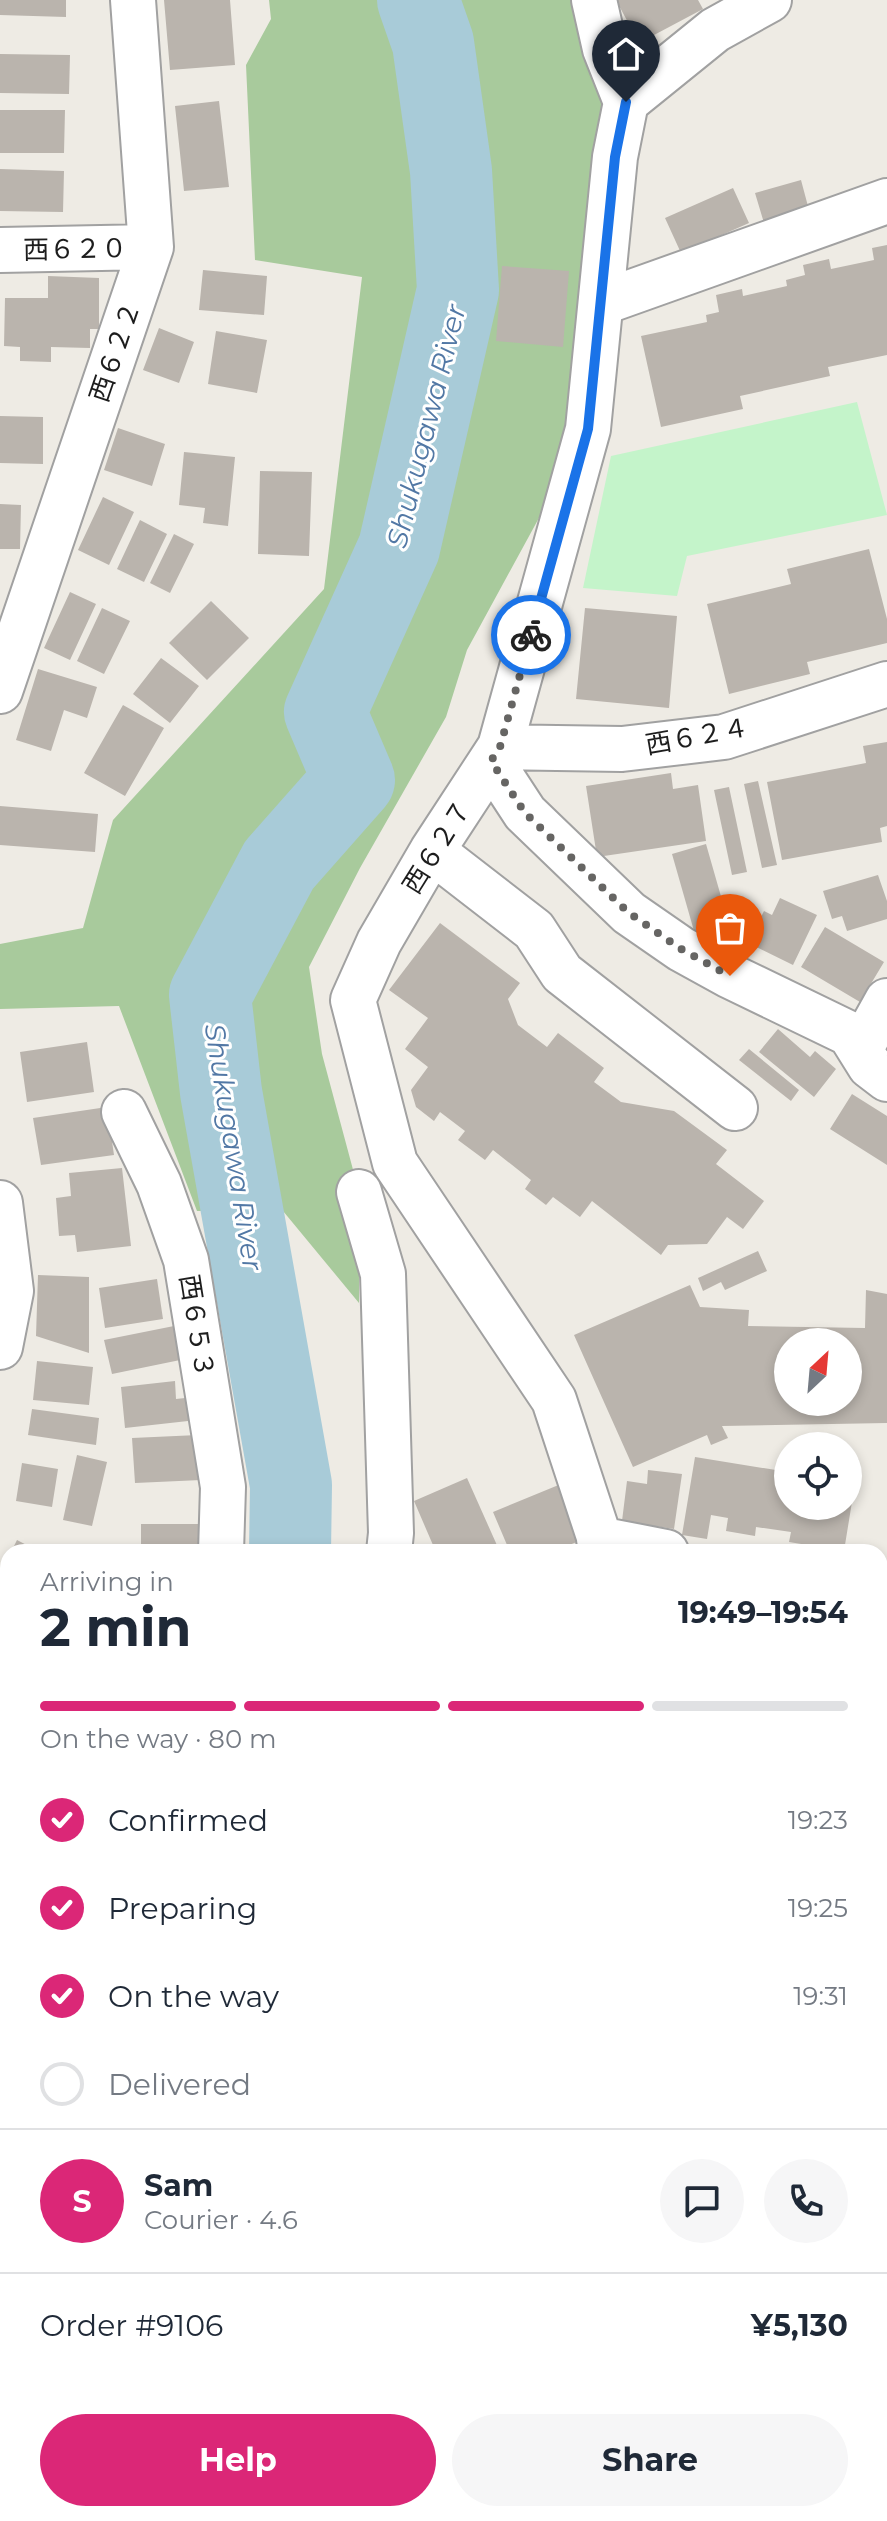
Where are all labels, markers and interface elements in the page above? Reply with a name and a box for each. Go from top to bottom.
pin [592,20,660,102]
icon: home [604,32,648,76]
street label: 西６２０ [23,232,127,266]
street label: 西６２２ [83,298,147,406]
water label: Shukugawa River [379,300,473,551]
courier [491,595,571,675]
icon: bike [509,613,553,657]
street label: 西６２４ [643,711,751,761]
street label: 西６２７ [396,794,478,900]
pin [696,894,764,976]
icon: bag [708,906,752,950]
water label: Shukugawa River [198,1021,270,1274]
street label: 西６５３ [173,1272,221,1380]
north arrow [774,1328,862,1416]
map controls [774,1328,862,1520]
button: locate [774,1432,862,1520]
text: Arriving in [40,1566,174,1598]
text: 19:49–19:54 [678,1594,848,1631]
text: 2 min [40,1596,192,1659]
text: On the way · 80 m [40,1723,277,1755]
icon: check [40,1798,84,1842]
text: Confirmed [108,1802,268,1839]
text: 19:23 [788,1804,848,1836]
icon: check [40,1886,84,1930]
text: Preparing [108,1890,257,1927]
text: 19:25 [788,1892,848,1924]
icon: check [40,1974,84,2018]
text: On the way [108,1978,279,2015]
text: 19:31 [793,1980,848,2012]
text: Delivered [108,2066,251,2103]
button: chat [660,2159,744,2243]
button: phone [764,2159,848,2243]
text: Sam [144,2167,213,2204]
text: S [72,2183,92,2220]
text: Courier · 4.6 [144,2204,298,2236]
text: Order #9106 [40,2307,223,2344]
text: ¥5,130 [751,2307,848,2344]
button: Help [40,2414,436,2506]
button: Share [452,2414,848,2506]

